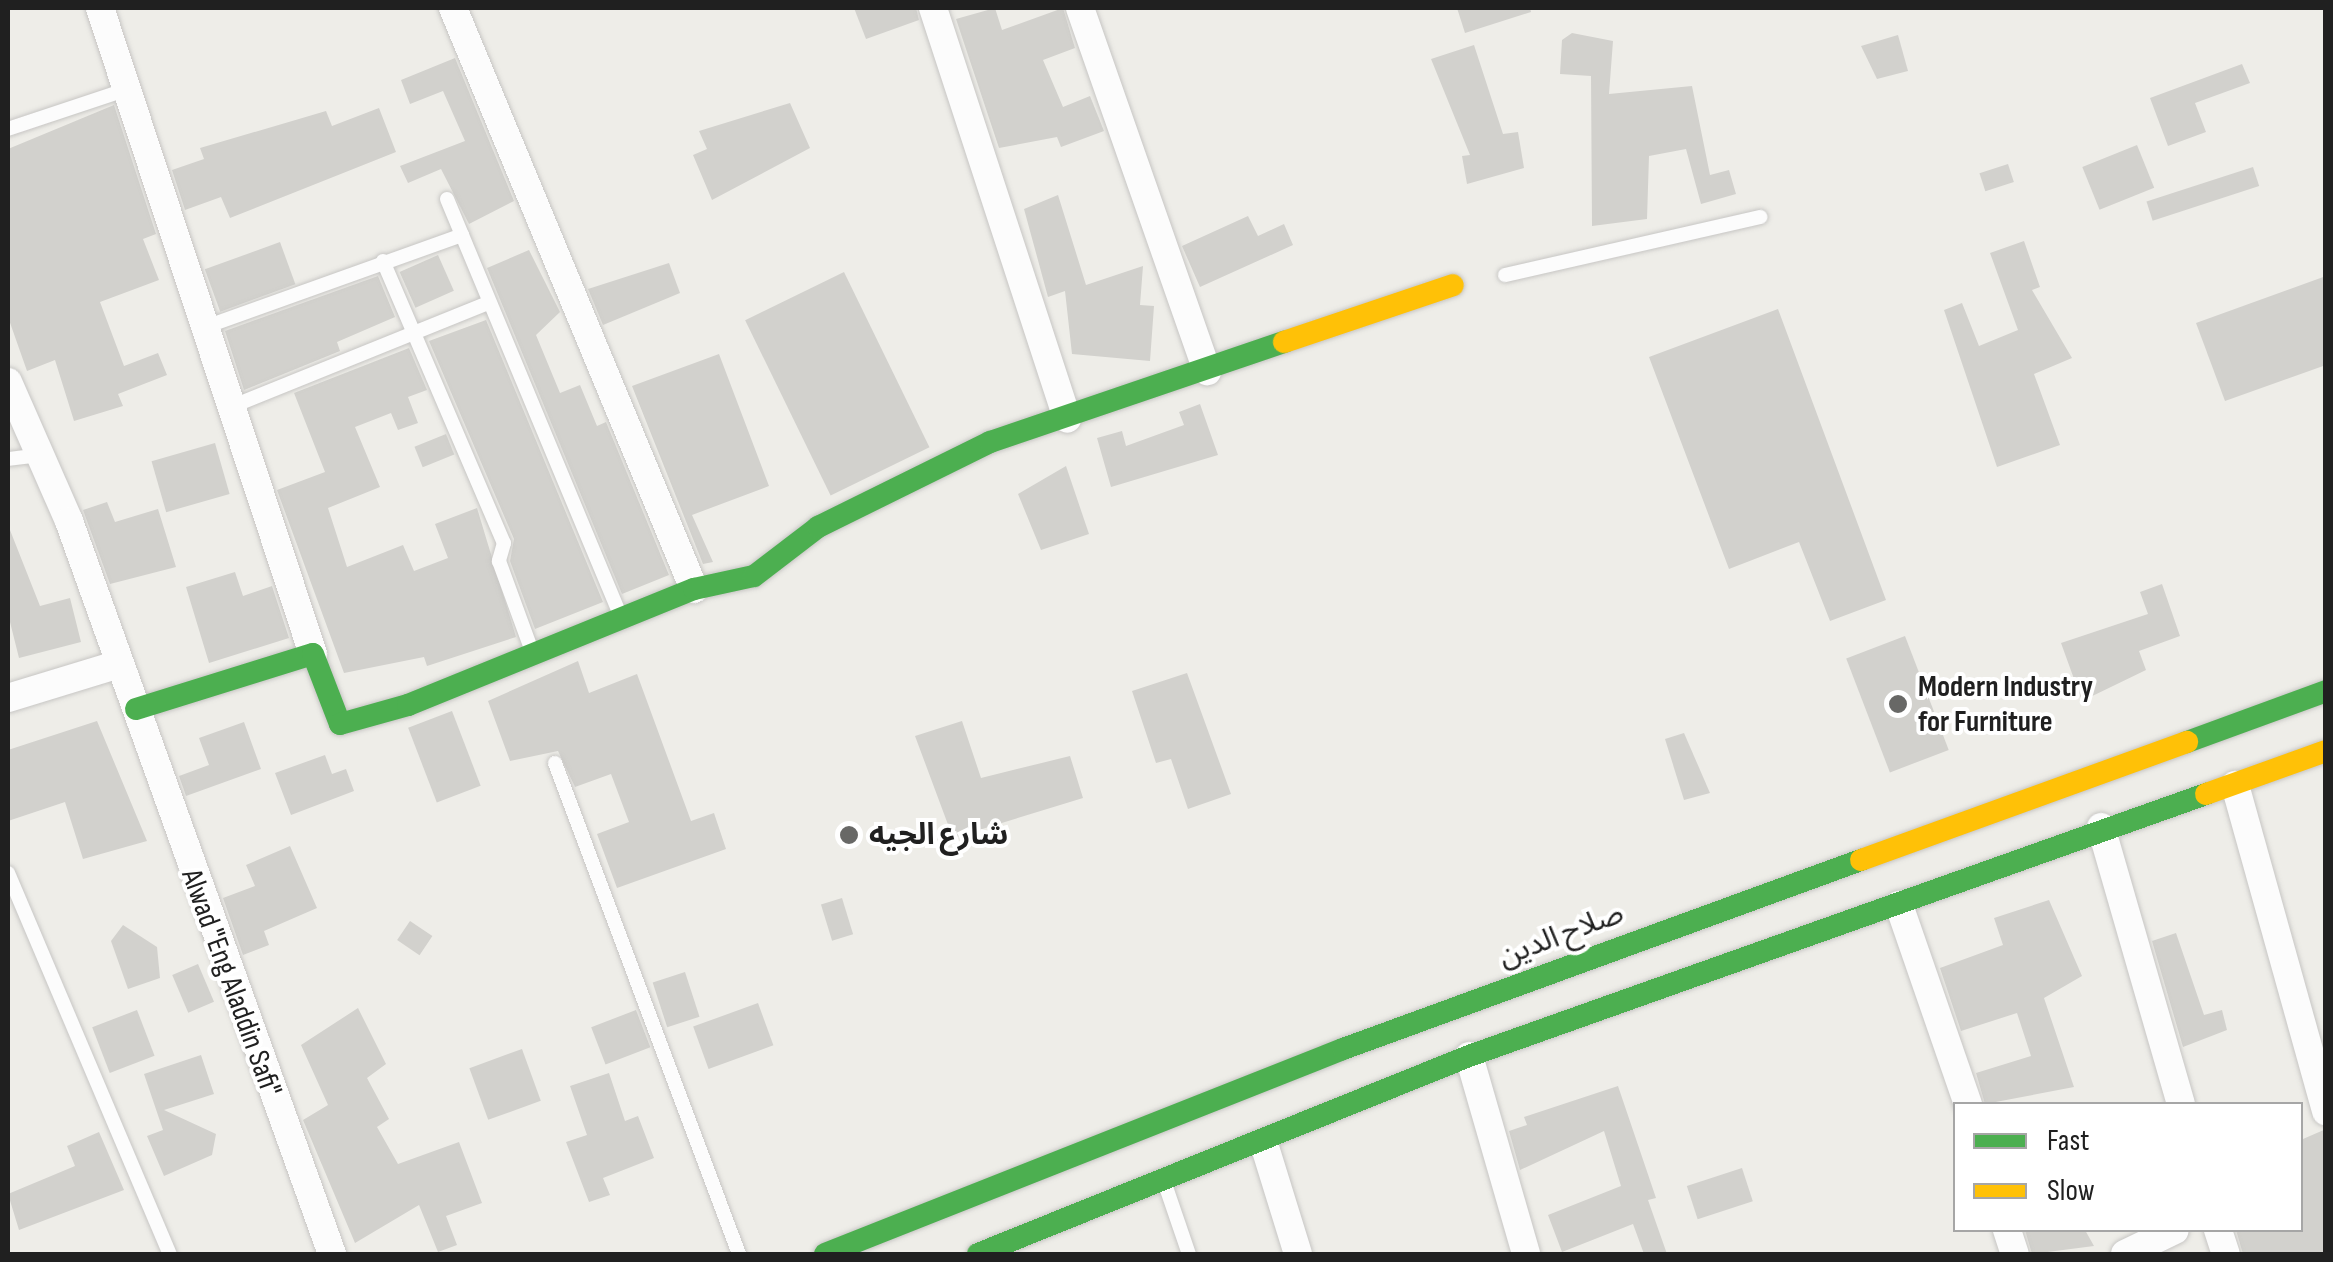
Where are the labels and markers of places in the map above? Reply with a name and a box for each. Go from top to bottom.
place label: Modern Industry for Furniture [1918,669,2093,740]
marker: Modern Industry for Furniture [1887,693,1909,715]
place label: شارع الجيه [869,817,1008,853]
marker: شارع الجيه [838,824,860,846]

